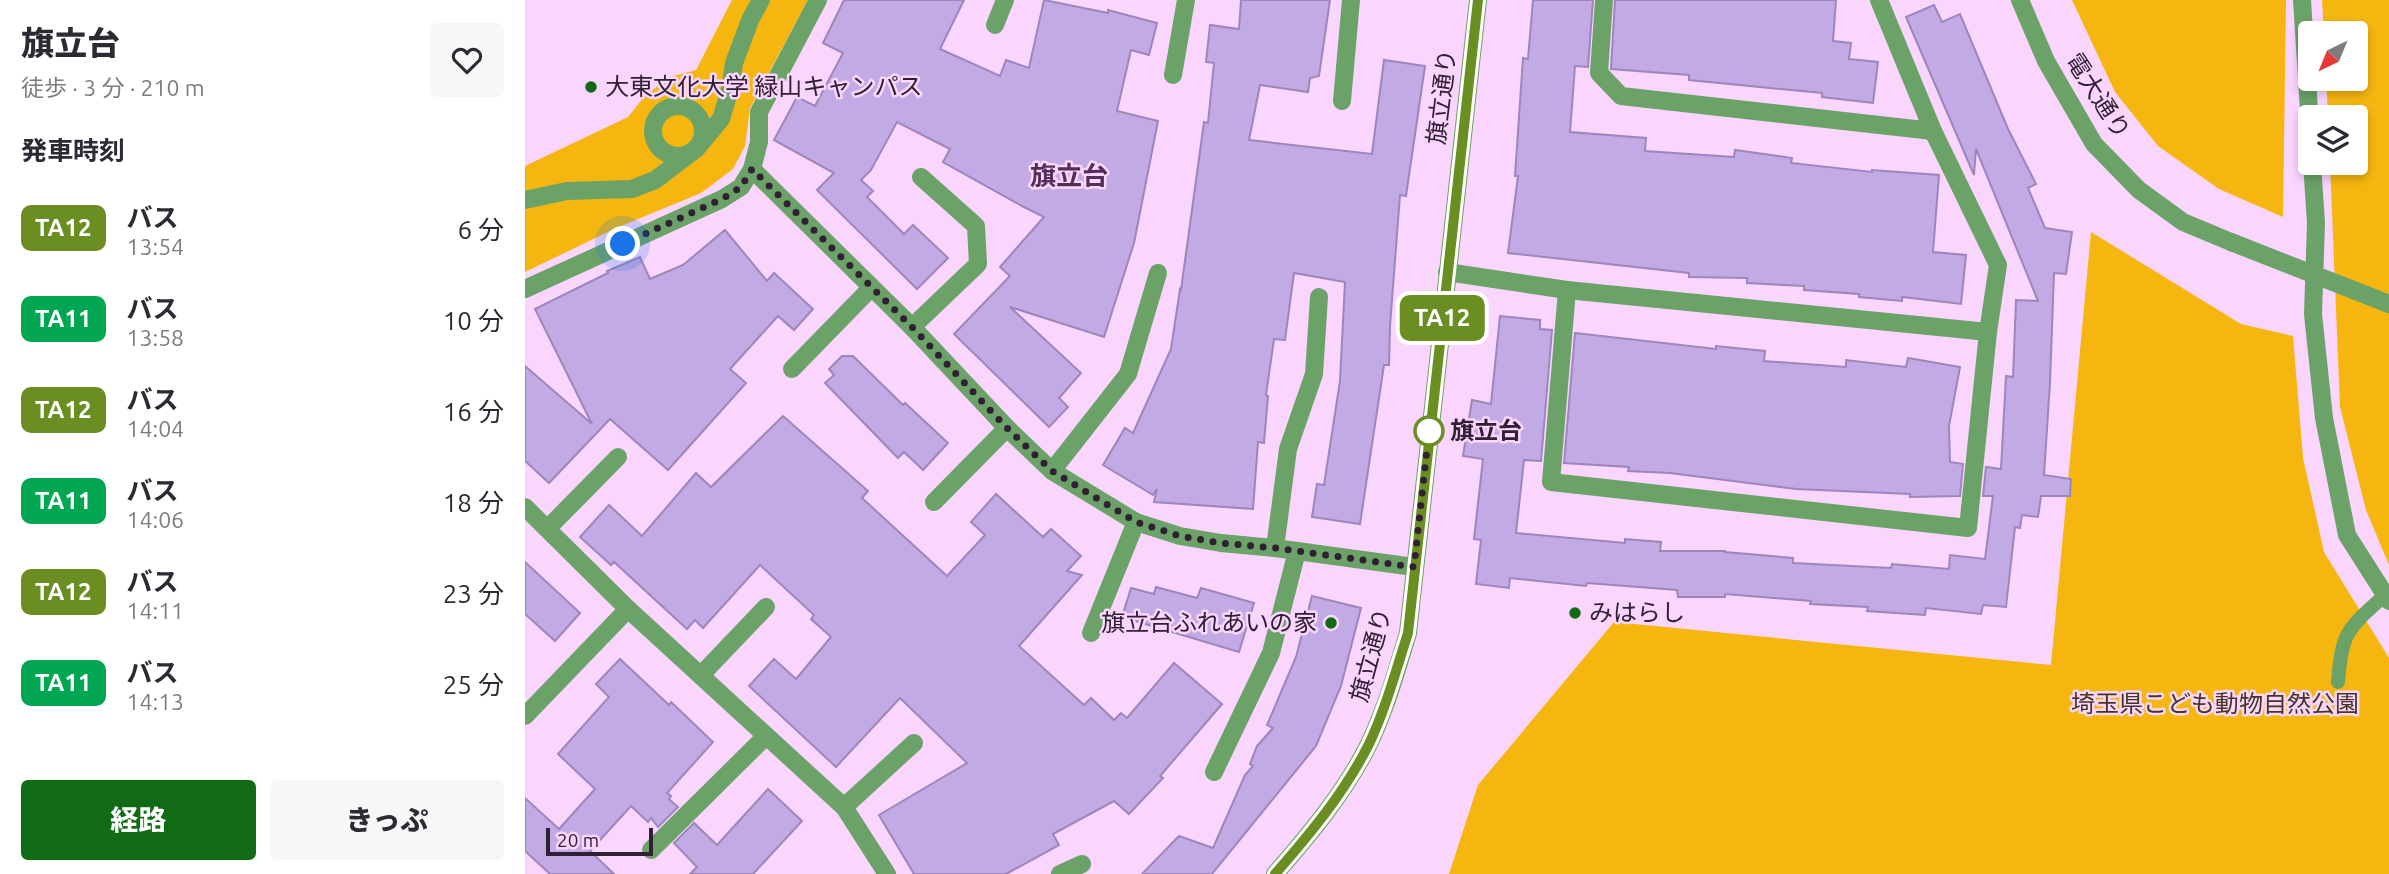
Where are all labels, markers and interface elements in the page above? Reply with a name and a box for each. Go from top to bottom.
north arrow [2298,21,2368,91]
map controls [2298,21,2368,175]
button: heart [430,23,504,97]
text: 旗立台 [21,24,120,61]
street label: 旗立通り [1422,48,1461,146]
street label: 電大通り [2061,48,2136,143]
place label: 大東文化大学 緑山キャンパス [605,73,923,100]
text: 徒歩 · 3 分 · 210 m [21,75,205,100]
marker: 大東文化大学 緑山キャンパス [583,79,599,95]
button: layers [2298,105,2368,175]
text: 発車時刻 [21,136,125,165]
district label: 旗立台 [1030,161,1108,190]
text: バス [127,203,179,232]
text: TA12 [35,214,92,241]
text: 6 分 [457,215,504,244]
your location [605,226,640,261]
text: 13:54 [127,234,184,259]
text: バス [127,294,179,323]
line badge: TA12 [1393,295,1491,341]
text: TA12 [1414,304,1470,331]
text: TA11 [35,305,92,332]
text: 10 分 [443,306,504,335]
text: 13:58 [127,325,184,350]
text: バス [127,385,179,414]
text: TA12 [35,396,92,423]
text: 16 分 [443,397,504,426]
text: 14:04 [127,416,184,441]
marker: 旗立台 [1414,416,1444,446]
place label: 旗立台 [1450,417,1522,444]
text: バス [127,476,179,505]
text: TA11 [35,487,92,514]
text: 18 分 [443,488,504,517]
text: 14:06 [127,507,184,532]
text: バス [127,567,179,596]
text: TA12 [35,578,92,605]
text: 23 分 [443,579,504,608]
text: 14:11 [127,598,184,623]
place label: みはらし [1589,599,1685,626]
street label: 旗立通り [1345,605,1396,705]
marker: みはらし [1567,605,1583,621]
place label: 旗立台ふれあいの家 [1101,609,1317,636]
marker: 旗立台ふれあいの家 [1323,615,1339,631]
text: バス [127,658,179,687]
text: TA11 [35,669,92,696]
text: 25 分 [443,670,504,699]
text: 14:13 [127,689,184,714]
park label: 埼玉県こども動物自然公園 [2071,690,2359,717]
button: 経路 [21,780,256,860]
button: きっぷ [270,780,504,860]
scale bar [546,825,653,857]
text: 20 m [557,829,599,851]

